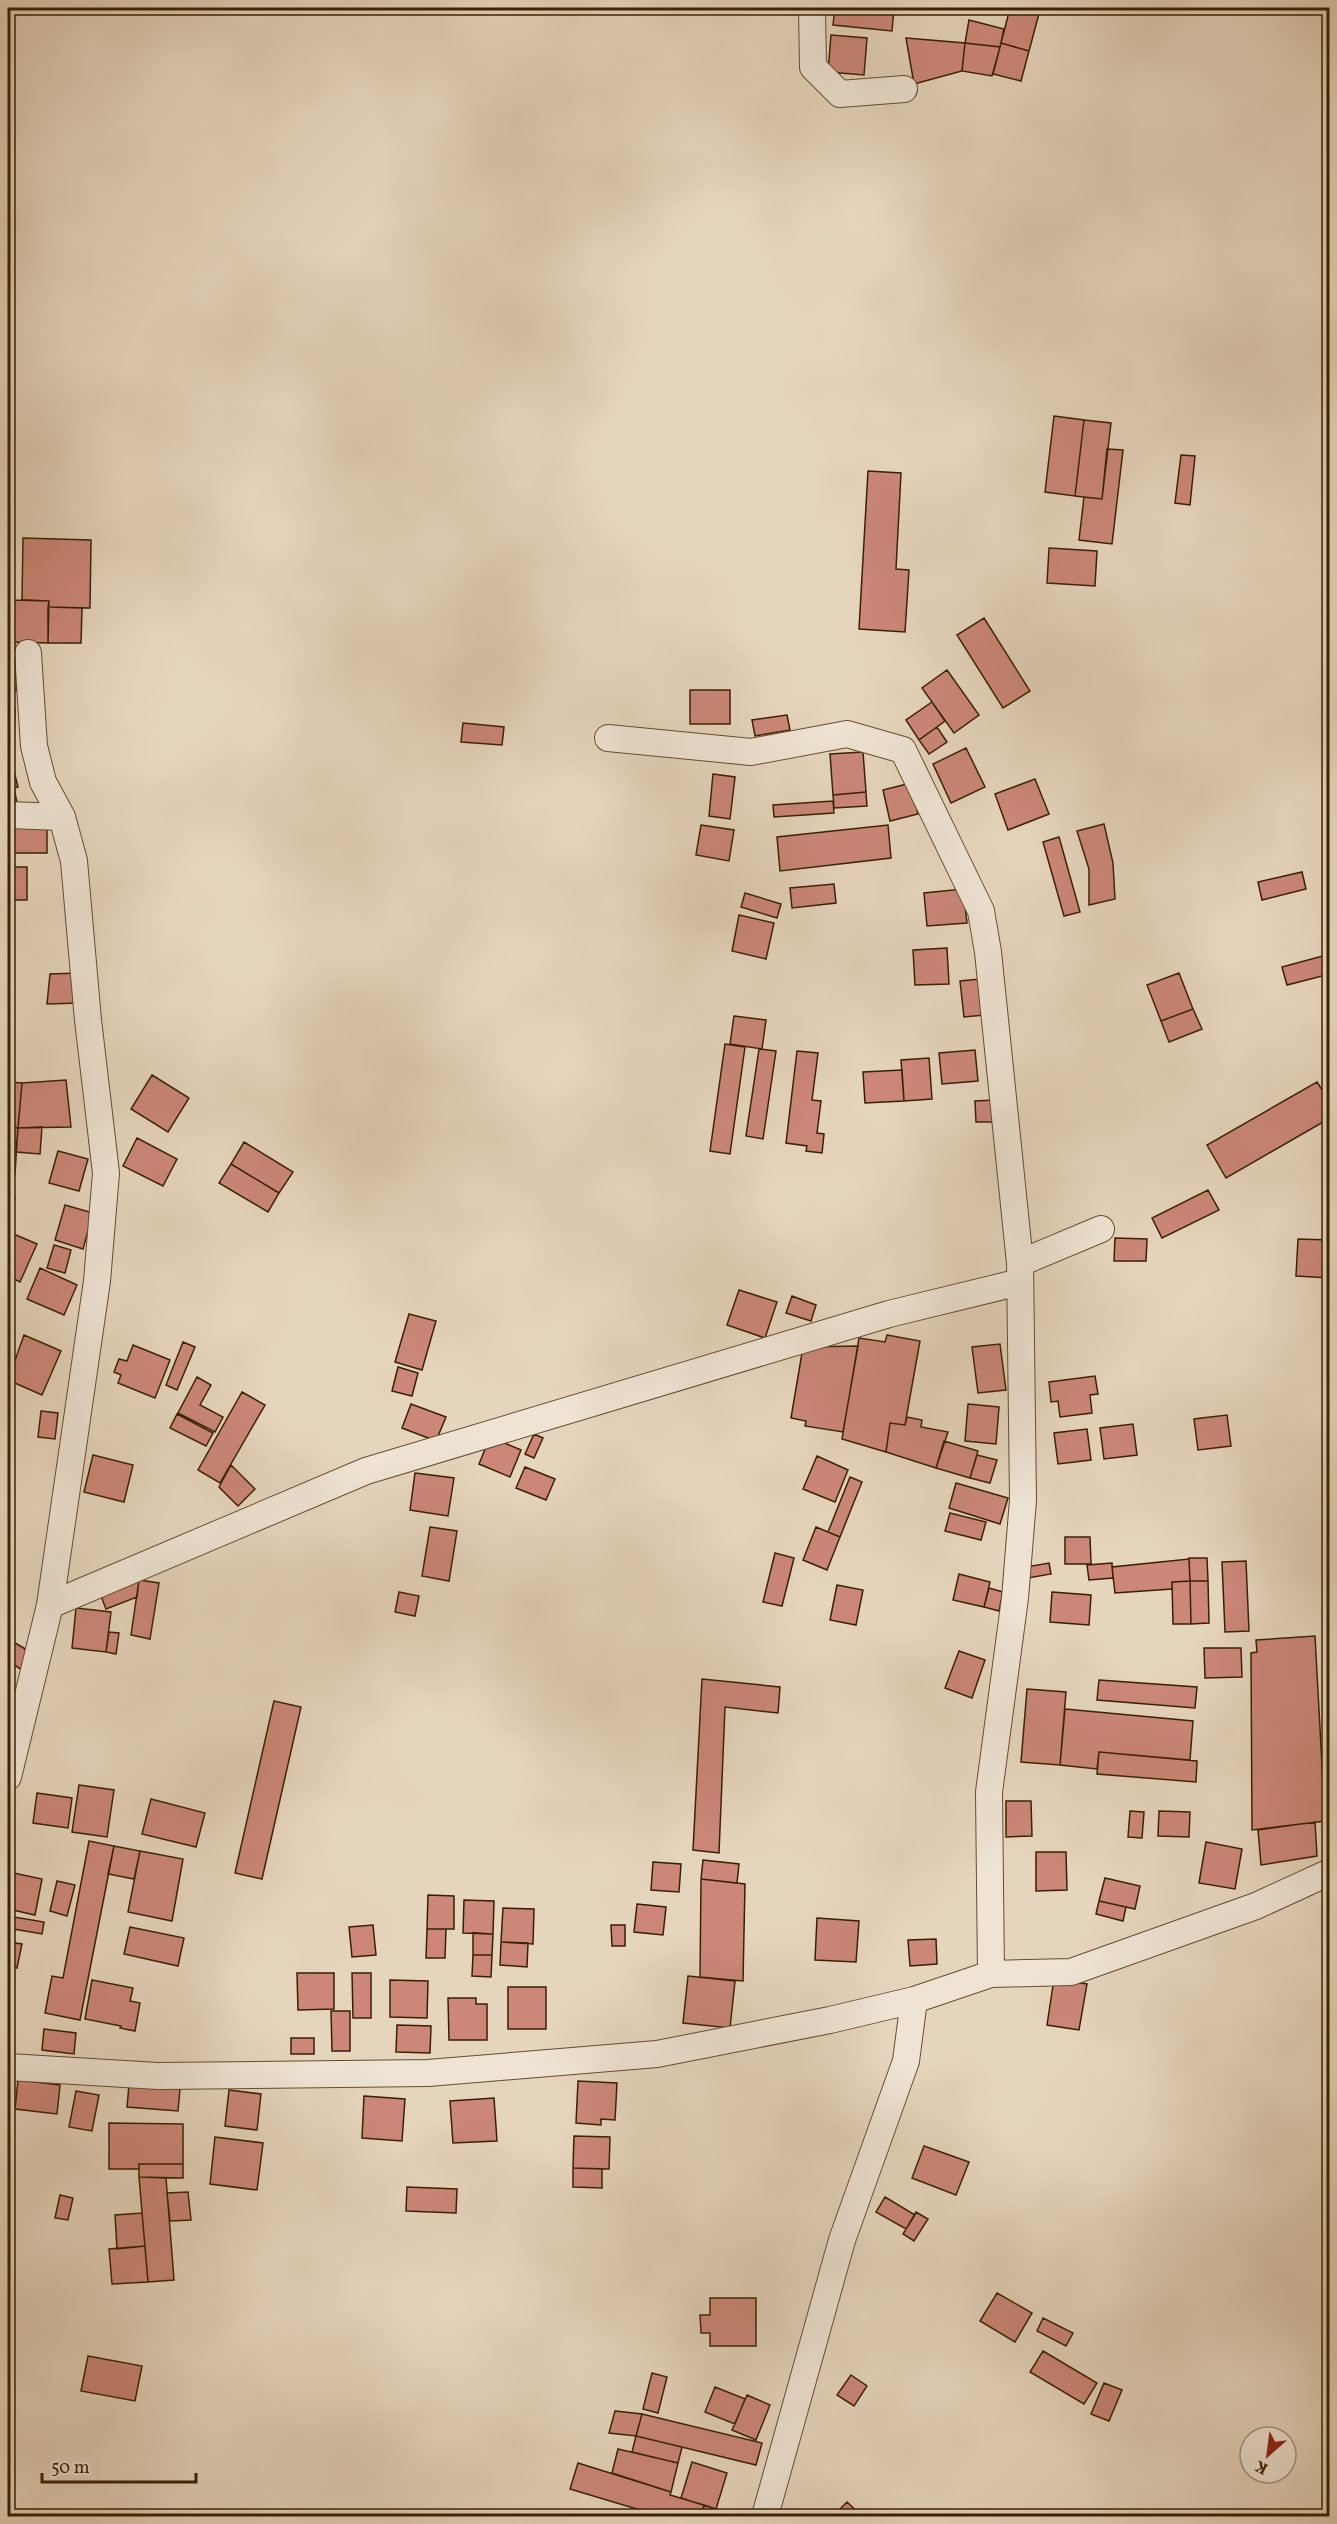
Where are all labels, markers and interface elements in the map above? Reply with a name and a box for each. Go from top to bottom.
north arrow [1238,2425,1298,2485]
scale bar [42,2446,196,2484]
text: K [1251,2454,1272,2479]
text: 50 m [51,2456,90,2481]

